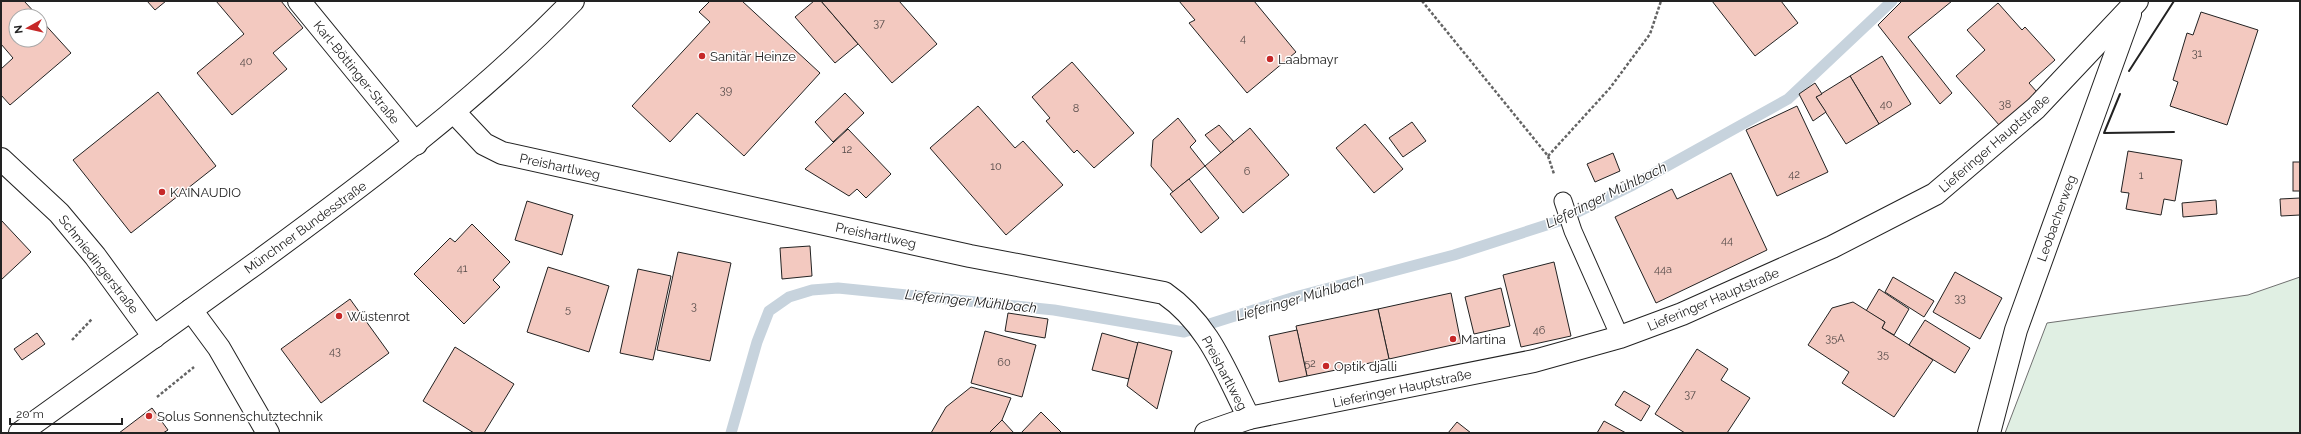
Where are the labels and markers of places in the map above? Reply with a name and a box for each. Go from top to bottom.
place label: Sanitär Heinze [710,49,796,64]
marker: Sanitär Heinze [697,51,707,61]
place label: Laabmayr [1278,52,1339,67]
marker: Laabmayr [1265,54,1275,64]
place label: KAINAUDIO [170,185,241,200]
marker: KAINAUDIO [157,187,167,197]
place label: Wüstenrot [347,309,411,324]
marker: Wüstenrot [334,311,344,321]
place label: Martina [1461,332,1506,347]
marker: Martina [1448,334,1458,344]
place label: Optik djalli [1334,359,1397,374]
marker: Optik djalli [1321,361,1331,371]
place label: Solus Sonnenschutztechnik [157,409,323,424]
marker: Solus Sonnenschutztechnik [144,411,154,421]

